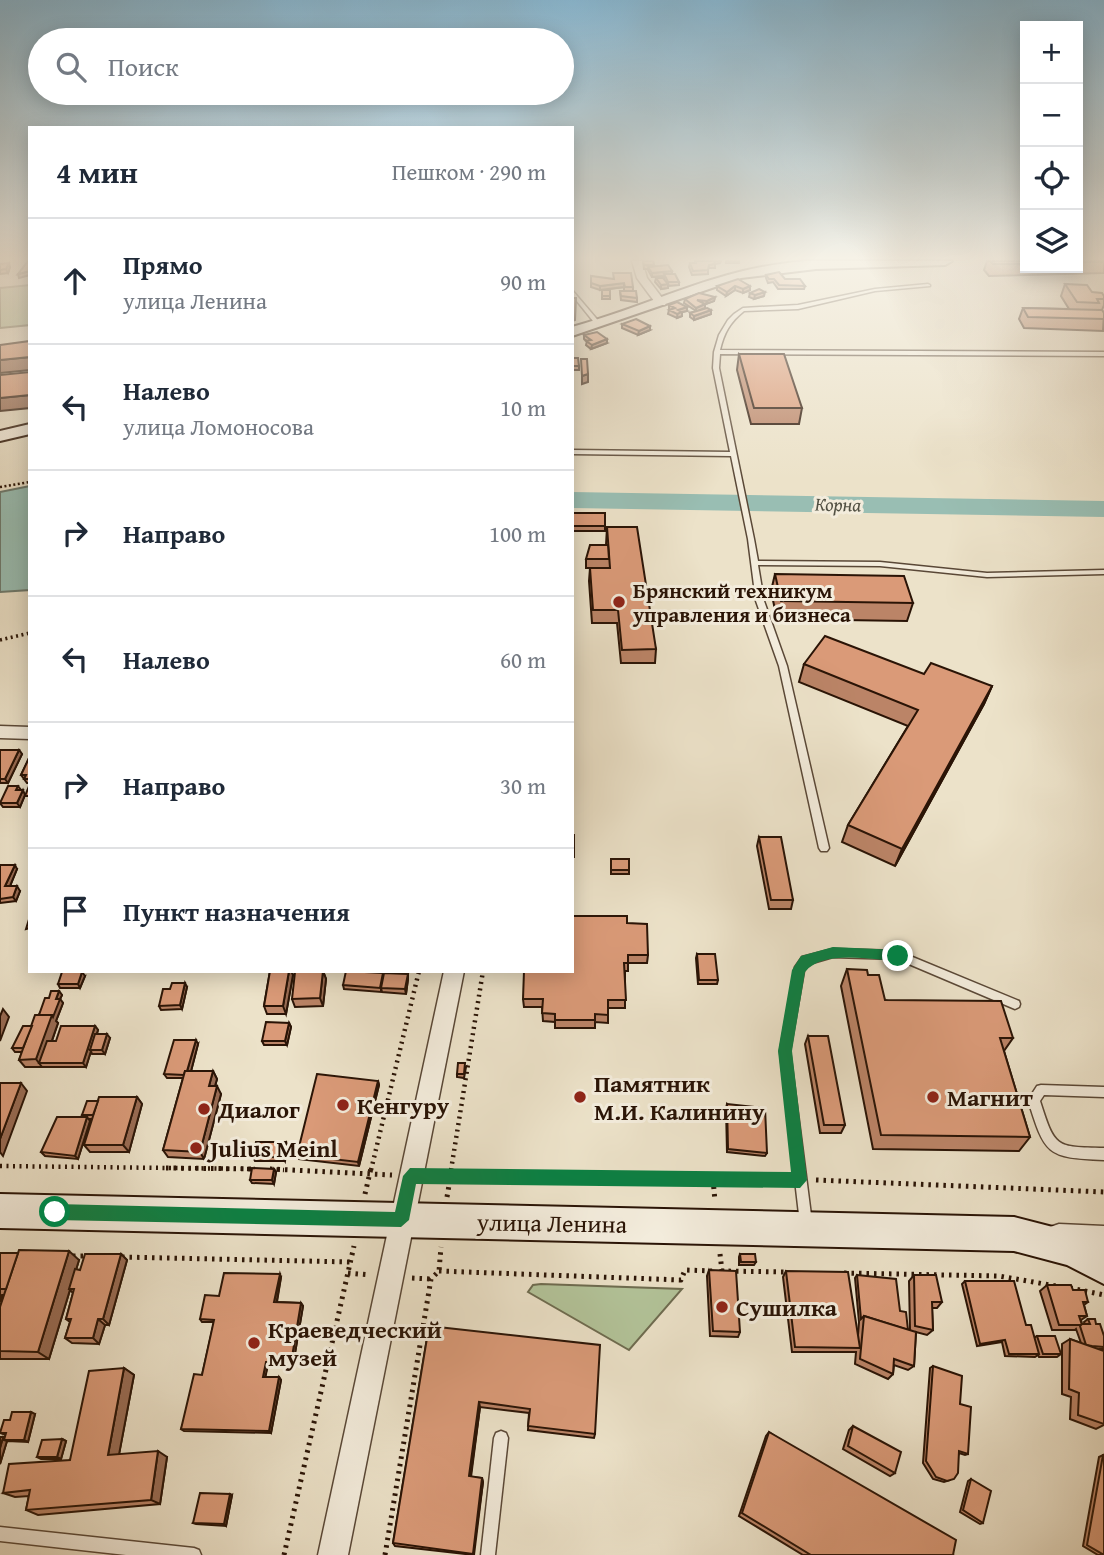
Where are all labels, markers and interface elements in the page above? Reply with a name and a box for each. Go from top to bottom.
map controls [1020,21,1083,273]
button: + [1020,21,1083,84]
search box [28,28,574,105]
text: Поиск [108,47,179,86]
icon: search [52,48,90,86]
button: − [1020,84,1083,147]
button: locate [1020,147,1083,210]
text: 4 мин [56,150,138,194]
text: Пешком · 290 m [392,155,546,188]
button: layers [1020,210,1083,273]
text: Прямо [123,245,203,284]
icon: ahead [56,262,94,300]
text: 90 m [500,265,546,298]
text: улица Ленина [123,284,267,317]
text: Налево [123,371,210,410]
icon: left [56,388,94,426]
text: 10 m [500,391,546,424]
text: улица Ломоносова [123,410,314,443]
water label: Корна [815,490,862,518]
icon: right [56,514,94,552]
text: Направо [123,514,225,553]
text: 100 m [489,517,546,550]
place label: Брянский техникум управления и бизнеса [632,575,851,630]
marker: Брянский техникум управления и бизнеса [611,594,627,610]
icon: left [56,640,94,678]
text: Налево [123,640,210,679]
text: 60 m [500,643,546,676]
icon: right [56,766,94,804]
text: Направо [123,766,225,805]
text: 30 m [500,769,546,802]
icon: arrive [56,892,94,930]
text: Пункт назначения [123,892,350,931]
route end [882,940,913,971]
place label: Памятник М.И. Калинину [594,1066,765,1129]
place label: Магнит [947,1080,1033,1115]
place label: Кенгуру [357,1088,450,1123]
marker: Памятник М.И. Калинину [572,1089,588,1105]
marker: Магнит [925,1089,941,1105]
place label: Диалог [217,1092,300,1127]
marker: Кенгуру [335,1097,351,1113]
marker: Диалог [196,1101,212,1117]
place label: Julius Meinl [206,1131,338,1166]
marker: Julius Meinl [188,1140,204,1156]
route start [39,1196,70,1227]
street label: улица Ленина [476,1204,628,1242]
place label: Сушилка [736,1290,838,1325]
marker: Сушилка [714,1299,730,1315]
place label: Краеведческий музей [268,1312,442,1375]
marker: Краеведческий музей [246,1335,262,1351]

